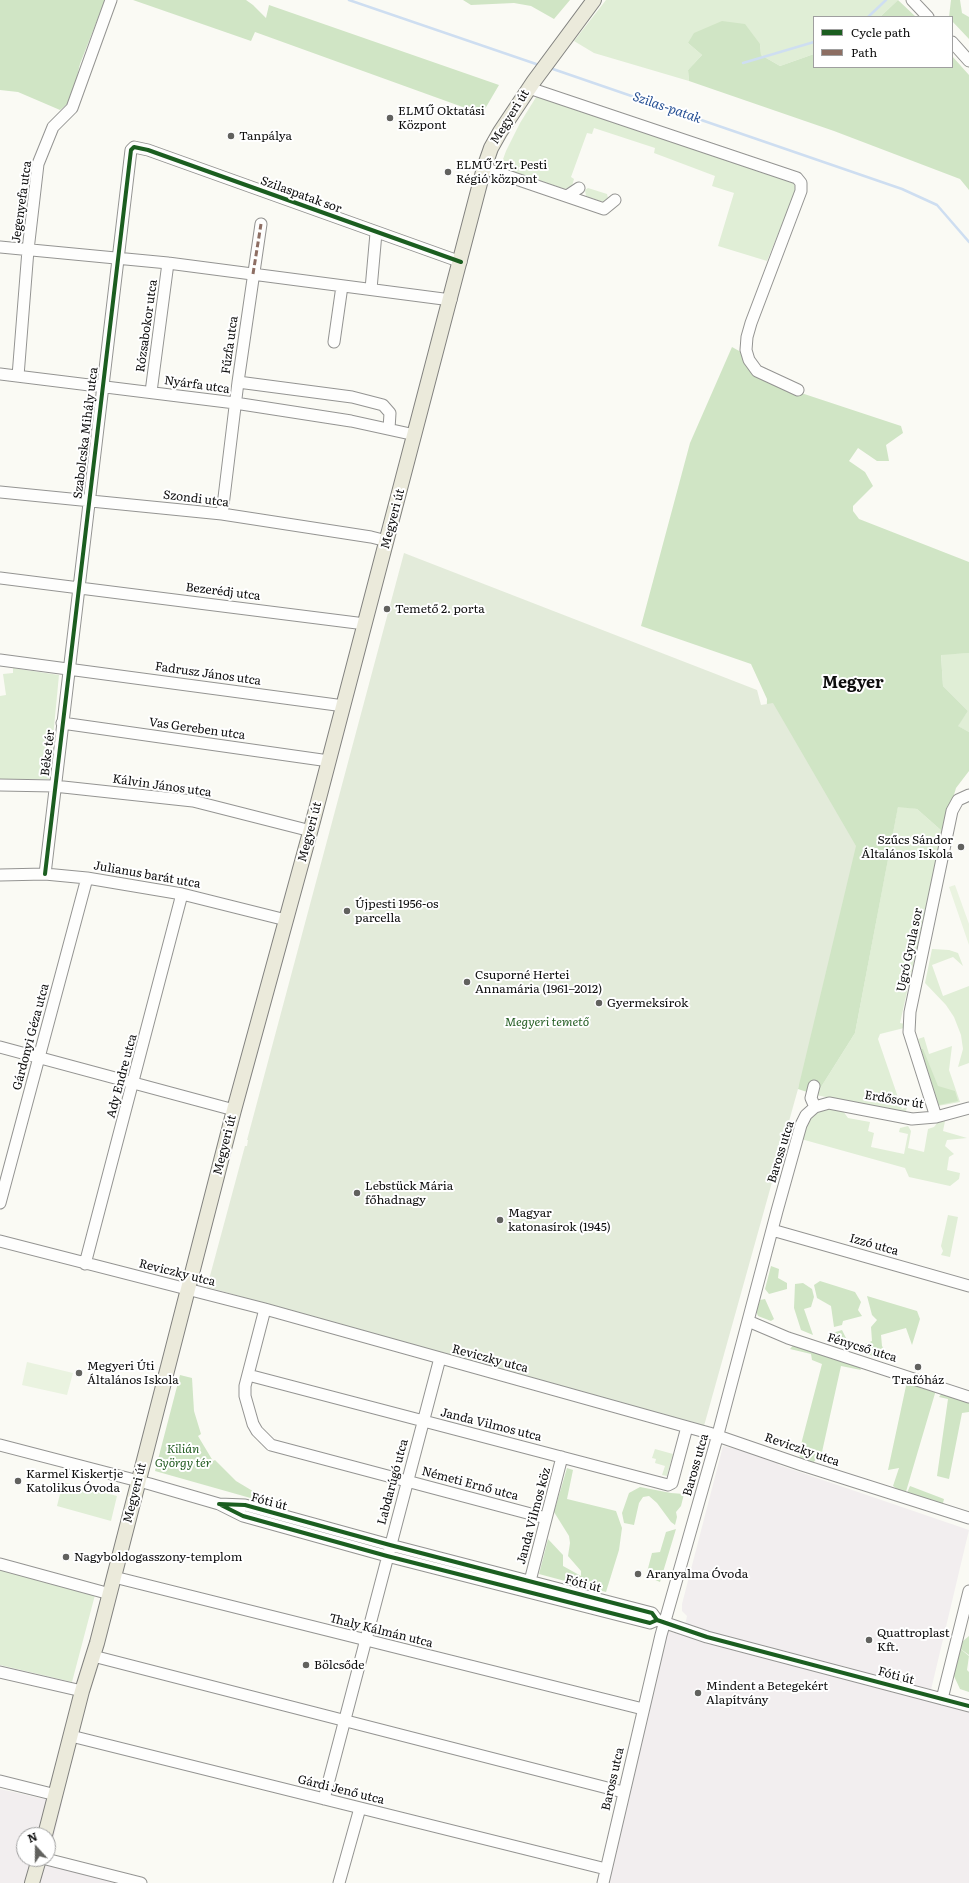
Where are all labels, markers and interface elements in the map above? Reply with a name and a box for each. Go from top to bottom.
legend [813,16,953,68]
text: Cycle path [851,23,911,41]
text: Path [851,43,877,61]
street label: Megyeri út [488,87,532,147]
water label: Szilas-patak [631,89,703,127]
place label: ELMŰ Oktatási Központ [398,104,485,132]
marker: ELMŰ Oktatási Központ [385,113,395,123]
place label: Tanpálya [239,129,292,143]
marker: Tanpálya [226,131,236,141]
place label: ELMŰ Zrt. Pesti Régió központ [456,158,547,186]
street label: Jegenyefa utca [9,160,35,244]
marker: ELMŰ Zrt. Pesti Régió központ [443,167,453,177]
street label: Szilaspatak sor [258,174,344,216]
street label: Rózsabokor utca [133,279,161,373]
street label: Fűzfa utca [219,315,241,375]
street label: Szabolcska Mihály utca [71,366,101,500]
street label: Nyárfa utca [163,373,231,397]
street label: Megyeri út [378,487,408,551]
street label: Szondi utca [162,488,230,510]
street label: Bezerédj utca [185,580,261,604]
place label: Temető 2. porta [395,602,485,616]
marker: Temető 2. porta [382,604,392,614]
street label: Fadrusz János utca [154,659,262,689]
district label: Megyer [822,673,884,693]
street label: Vas Gereben utca [148,715,246,743]
street label: Béke tér [38,729,58,777]
street label: Kálvin János utca [111,772,213,800]
street label: Megyeri út [295,800,325,864]
place label: Szűcs Sándor Általános Iskola [861,833,953,861]
marker: Szűcs Sándor Általános Iskola [956,842,966,852]
street label: Julianus barát utca [92,858,202,892]
place label: Újpesti 1956-os parcella [355,897,439,925]
marker: Újpesti 1956-os parcella [342,906,352,916]
street label: Ugró Gyula sor [894,907,926,993]
place label: Csuporné Hertei Annamária (1961–2012) [475,968,602,996]
marker: Csuporné Hertei Annamária (1961–2012) [462,977,472,987]
street label: Gárdonyi Géza utca [10,982,52,1092]
place label: Gyermeksírok [607,996,688,1010]
marker: Gyermeksírok [594,998,604,1008]
park label: Megyeri temető [505,1015,589,1029]
street label: Ady Endre utca [104,1032,140,1120]
street label: Erdősor út [863,1088,925,1112]
street label: Megyeri út [211,1113,239,1177]
street label: Baross utca [765,1119,797,1185]
place label: Lebstück Mária főhadnagy [365,1179,453,1207]
marker: Lebstück Mária főhadnagy [352,1188,362,1198]
place label: Magyar katonasírok (1945) [508,1206,611,1234]
marker: Magyar katonasírok (1945) [495,1215,505,1225]
street label: Izzó utca [848,1231,900,1259]
street label: Reviczky utca [137,1257,217,1289]
street label: Fénycső utca [825,1331,899,1365]
street label: Reviczky utca [450,1342,530,1376]
place label: Megyeri Úti Általános Iskola [87,1359,179,1387]
marker: Trafóház [913,1362,923,1372]
marker: Megyeri Úti Általános Iskola [74,1368,84,1378]
place label: Trafóház [892,1373,944,1387]
street label: Janda Vilmos utca [439,1405,543,1445]
street label: Reviczky utca [763,1430,841,1470]
street label: Baross utca [680,1432,712,1498]
street label: Labdarúgó utca [375,1437,411,1527]
park label: Kilián György tér [155,1442,211,1470]
street label: Megyeri út [121,1461,149,1525]
street label: Németi Ernő utca [420,1464,520,1504]
street label: Janda Vilmos köz [514,1466,554,1566]
place label: Karmel Kiskertje Katolikus Óvoda [26,1467,123,1495]
marker: Karmel Kiskertje Katolikus Óvoda [13,1476,23,1486]
street label: Fóti út [249,1490,289,1514]
place label: Nagyboldogasszony-templom [74,1550,242,1564]
marker: Nagyboldogasszony-templom [61,1552,71,1562]
place label: Aranyalma Óvoda [646,1567,748,1581]
marker: Aranyalma Óvoda [633,1569,643,1579]
street label: Fóti út [563,1572,603,1596]
street label: Thaly Kálmán utca [328,1611,434,1651]
place label: Quattroplast Kft. [877,1626,949,1654]
marker: Quattroplast Kft. [864,1635,874,1645]
place label: Bölcsőde [314,1658,365,1672]
marker: Bölcsőde [301,1660,311,1670]
street label: Fóti út [876,1664,916,1688]
place label: Mindent a Betegekért Alapítvány [706,1679,828,1707]
marker: Mindent a Betegekért Alapítvány [693,1688,703,1698]
street label: Baross utca [599,1746,627,1812]
street label: Gárdi Jenő utca [296,1772,386,1808]
north arrow [16,1827,56,1867]
text: N [25,1828,39,1846]

